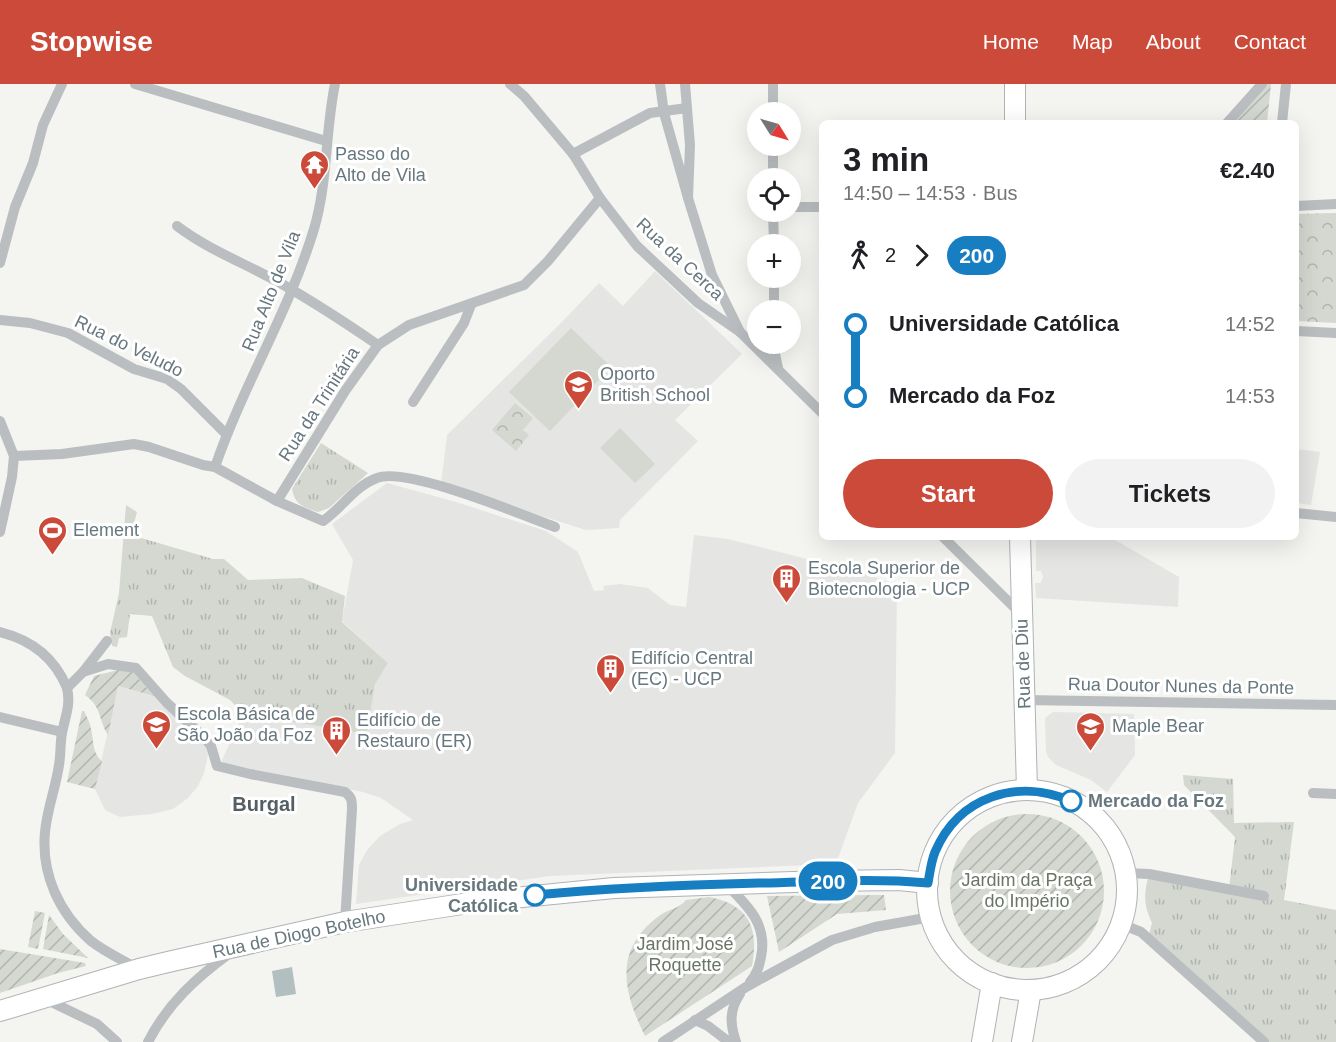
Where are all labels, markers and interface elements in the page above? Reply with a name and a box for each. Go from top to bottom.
text: Stopwise [30,26,153,57]
text: Home [983,30,1039,53]
text: Map [1072,30,1113,53]
text: About [1146,30,1201,53]
text: Contact [1234,30,1306,53]
north arrow [747,102,801,156]
map controls [747,102,801,354]
text: 3 min [843,141,929,178]
place label: Passo do Alto de Vila [335,144,427,185]
temple icon: Passo do Alto de Vila [298,148,330,190]
text: €2.40 [1220,158,1275,183]
button: locate [747,168,801,222]
text: 14:50 – 14:53 · Bus [843,182,1018,204]
street label: Rua da Cerca [633,214,728,305]
street label: Rua Alto de Vila [238,227,305,354]
button: + [747,234,801,288]
icon: walk [843,239,876,272]
icon: forward [905,239,938,272]
text: 2 [885,244,896,266]
text: 200 [959,244,994,267]
button: − [747,300,801,354]
street label: Rua do Veludo [72,311,186,381]
text: Universidade Católica [889,311,1119,336]
text: 14:52 [1225,313,1275,335]
street label: Rua da Trinitária [275,342,364,465]
place label: Oporto British School [600,364,710,405]
school or university icon: Oporto British School [563,368,595,410]
text: Mercado da Foz [889,383,1055,408]
text: 14:53 [1225,385,1275,407]
button: Start [843,459,1053,528]
button: Tickets [1065,459,1275,528]
sports icon: Element [36,514,68,556]
place label: Element [73,520,139,540]
place label: Escola Superior de Biotecnologia - UCP [808,558,970,599]
building icon: Escola Superior de Biotecnologia - UCP [771,562,803,604]
street label: Rua de Diu [1011,619,1035,709]
place label: Edifício Central (EC) - UCP [631,648,753,689]
building icon: Edifício Central (EC) - UCP [594,652,626,694]
street label: Rua Doutor Nunes da Ponte [1068,674,1294,698]
place label: Escola Básica de São João da Foz [177,704,315,745]
school or university icon: Escola Básica de São João da Foz [140,708,172,750]
place label: Edifício de Restauro (ER) [357,710,472,751]
school or university icon: Maple Bear [1075,710,1107,752]
building icon: Edifício de Restauro (ER) [320,714,352,756]
place label: Maple Bear [1112,716,1204,736]
marker: Mercado da Foz [1060,790,1082,812]
place label: Mercado da Foz [1088,791,1224,811]
district label: Burgal [232,793,296,815]
line badge: 200 [794,862,862,900]
text: 200 [810,870,846,893]
park label: Jardim da Praça do Império [961,870,1094,911]
place label: Universidade Católica [405,875,519,916]
marker: Universidade Católica [524,884,546,906]
street label: Rua de Diogo Botelho [211,906,387,962]
park label: Jardim José Roquette [636,934,734,975]

